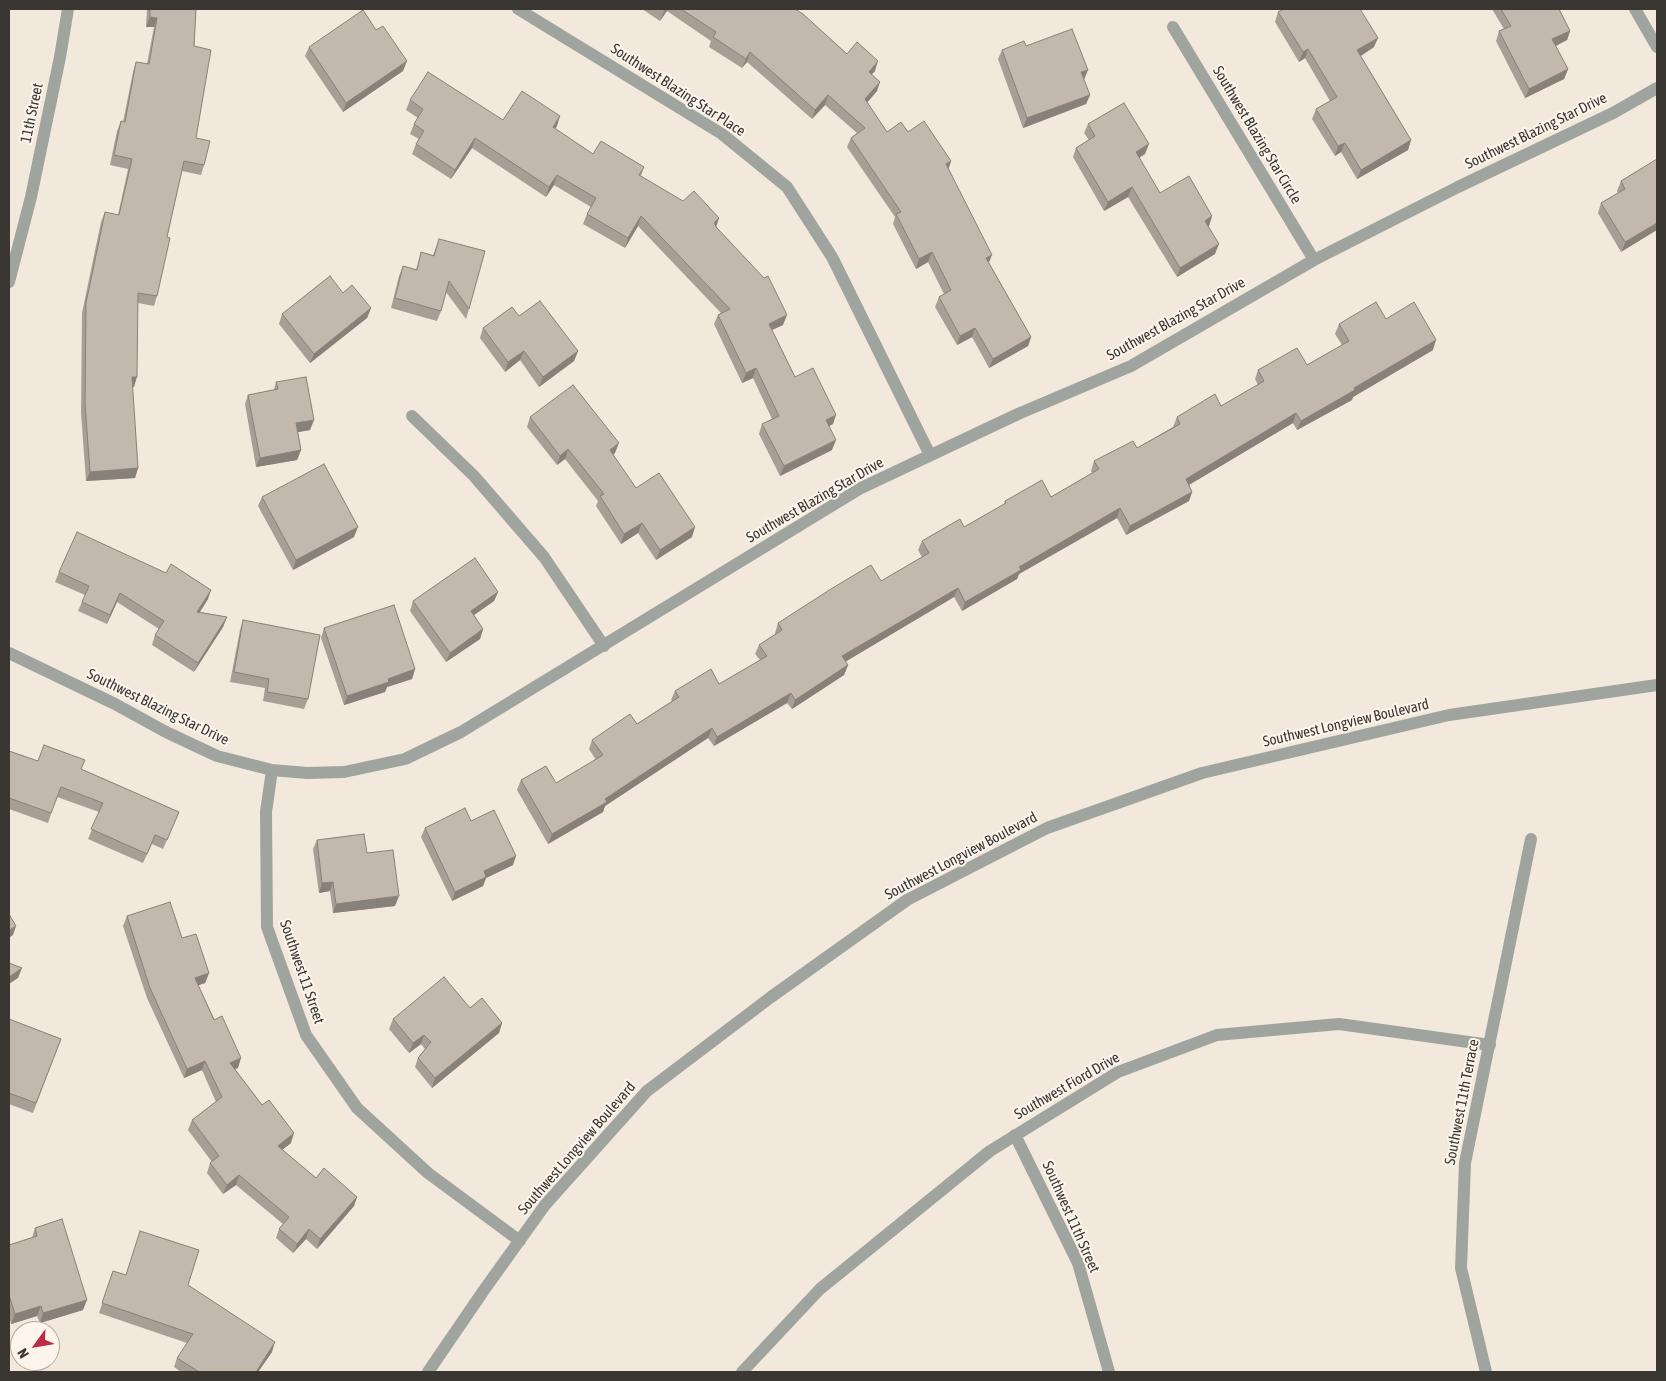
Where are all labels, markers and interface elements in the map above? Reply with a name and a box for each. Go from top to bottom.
street label: Southwest Blazing Star Place [607,40,749,140]
street label: Southwest Blazing Star Circle [1209,63,1305,207]
street label: 11th Street [17,81,47,145]
street label: Southwest Blazing Star Drive [1462,89,1610,173]
street label: Southwest Blazing Star Drive [1104,273,1248,365]
street label: Southwest Blazing Star Drive [743,453,887,547]
street label: Southwest Blazing Star Drive [84,665,232,749]
street label: Southwest Longview Boulevard [1261,695,1431,751]
street label: Southwest Longview Boulevard [882,808,1040,904]
street label: Southwest 11 Street [276,918,328,1026]
street label: Southwest 11th Terrace [1441,1038,1483,1166]
street label: Southwest Fiord Drive [1011,1049,1123,1123]
street label: Southwest Longview Boulevard [515,1078,639,1218]
street label: Southwest 11th Street [1038,1158,1104,1276]
north arrow [10,1321,60,1371]
text: N [14,1346,32,1361]

